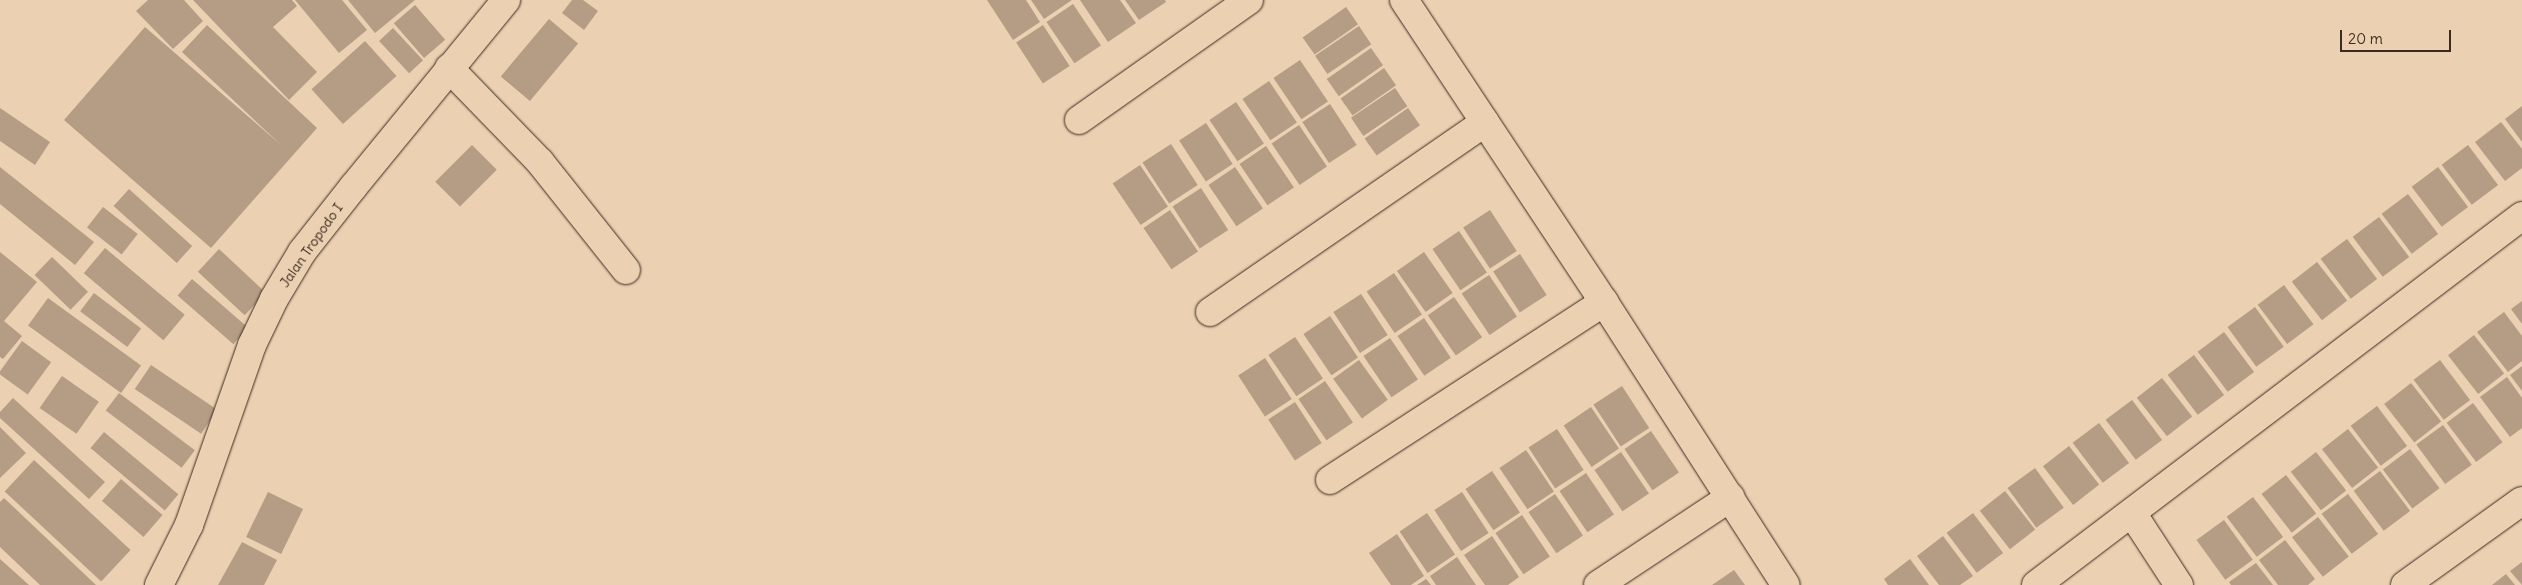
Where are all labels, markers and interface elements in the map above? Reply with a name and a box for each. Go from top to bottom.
scale bar [2342,20,2453,52]
text: 20 m [2348,29,2383,48]
street label: Jalan Tropodo I [276,200,346,290]

